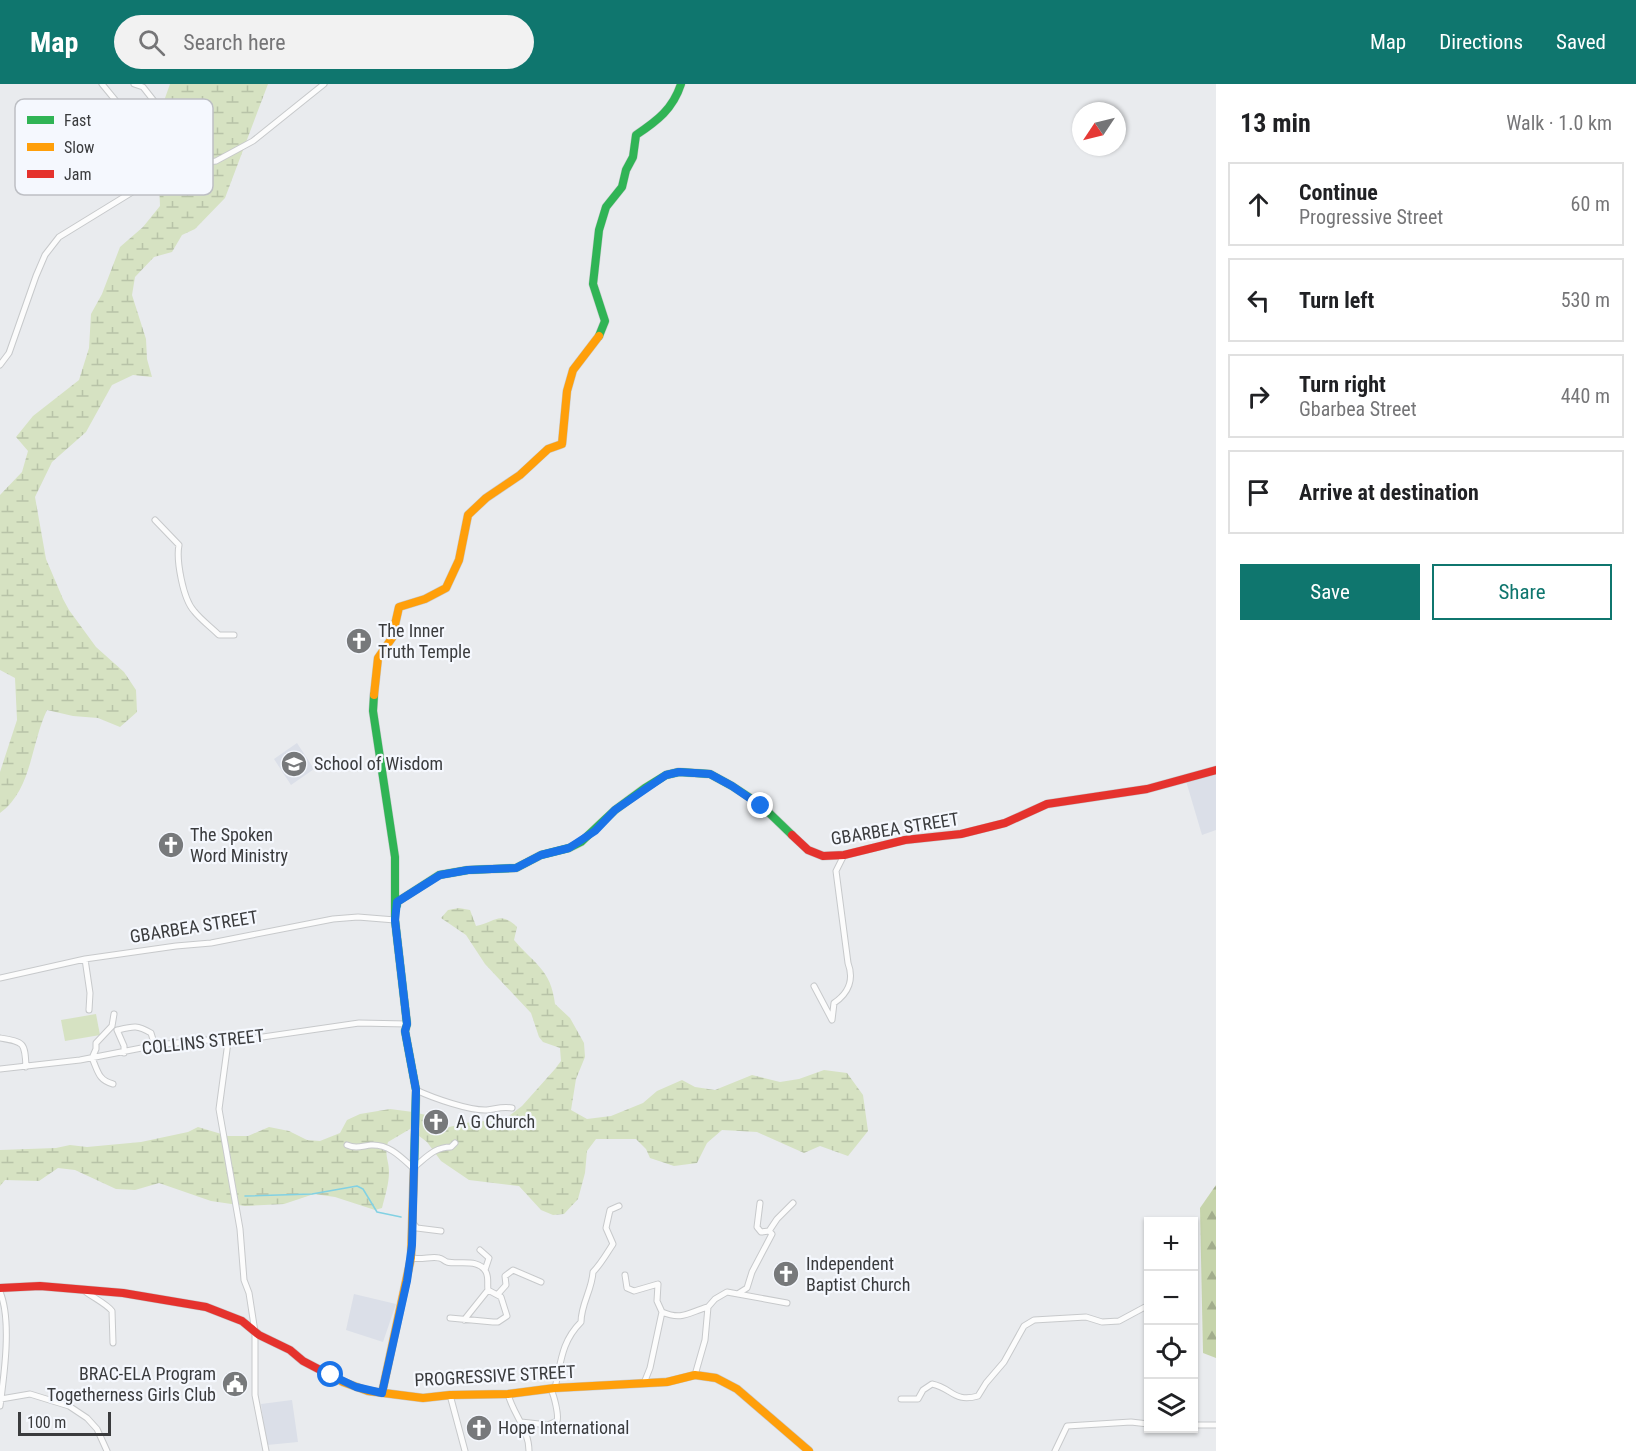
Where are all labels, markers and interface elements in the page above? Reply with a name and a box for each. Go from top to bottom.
search box [114,15,534,69]
text: Map [30,26,78,59]
icon: search [135,26,168,59]
text: Search here [183,30,286,55]
text: Map [1370,30,1406,54]
text: Directions [1439,30,1523,54]
text: Saved [1556,30,1606,54]
legend [15,99,213,195]
north arrow [1072,102,1126,156]
text: 13 min [1240,108,1311,138]
text: Fast [64,111,91,130]
text: Walk · 1.0 km [1506,111,1612,135]
text: Slow [64,138,94,157]
text: Jam [64,165,91,184]
text: Continue [1299,180,1378,205]
icon: ahead [1242,188,1275,221]
text: 60 m [1571,192,1610,216]
text: Progressive Street [1299,205,1443,229]
icon: left [1242,284,1275,317]
text: Turn left [1299,288,1374,313]
text: 530 m [1561,288,1610,312]
text: Turn right [1299,372,1386,397]
icon: right [1242,380,1275,413]
text: 440 m [1561,384,1610,408]
text: Gbarbea Street [1299,397,1417,421]
icon: arrive [1242,476,1275,509]
text: Arrive at destination [1299,480,1479,505]
button: Save [1240,564,1420,620]
button: Share [1432,564,1612,620]
place label: The Inner Truth Temple [378,620,471,662]
church icon: The Inner Truth Temple [344,626,374,656]
school or university icon: School of Wisdom [279,749,309,779]
place label: School of Wisdom [314,753,443,774]
route end [747,792,773,818]
street label: GBARBEA STREET [829,808,960,849]
place label: The Spoken Word Ministry [190,824,289,866]
church icon: The Spoken Word Ministry [156,830,186,860]
street label: GBARBEA STREET [128,906,259,947]
street label: COLLINS STREET [141,1025,265,1058]
church icon: A G Church [421,1107,451,1137]
place label: A G Church [456,1111,535,1132]
map controls [1144,1217,1198,1433]
button: + [1144,1217,1198,1271]
place label: Independent Baptist Church [806,1253,910,1295]
church icon: Independent Baptist Church [771,1259,801,1289]
button: − [1144,1271,1198,1325]
button: locate [1144,1325,1198,1379]
route start [317,1361,343,1387]
street label: PROGRESSIVE STREET [414,1361,576,1390]
place label: BRAC-ELA Program Togetherness Girls Club [47,1363,216,1405]
public building icon: BRAC-ELA Program Togetherness Girls Club [220,1369,250,1399]
button: layers [1144,1379,1198,1433]
scale bar [18,1409,111,1436]
text: 100 m [27,1413,66,1432]
church icon: Hope International [464,1413,494,1443]
place label: Hope International [498,1417,629,1438]

